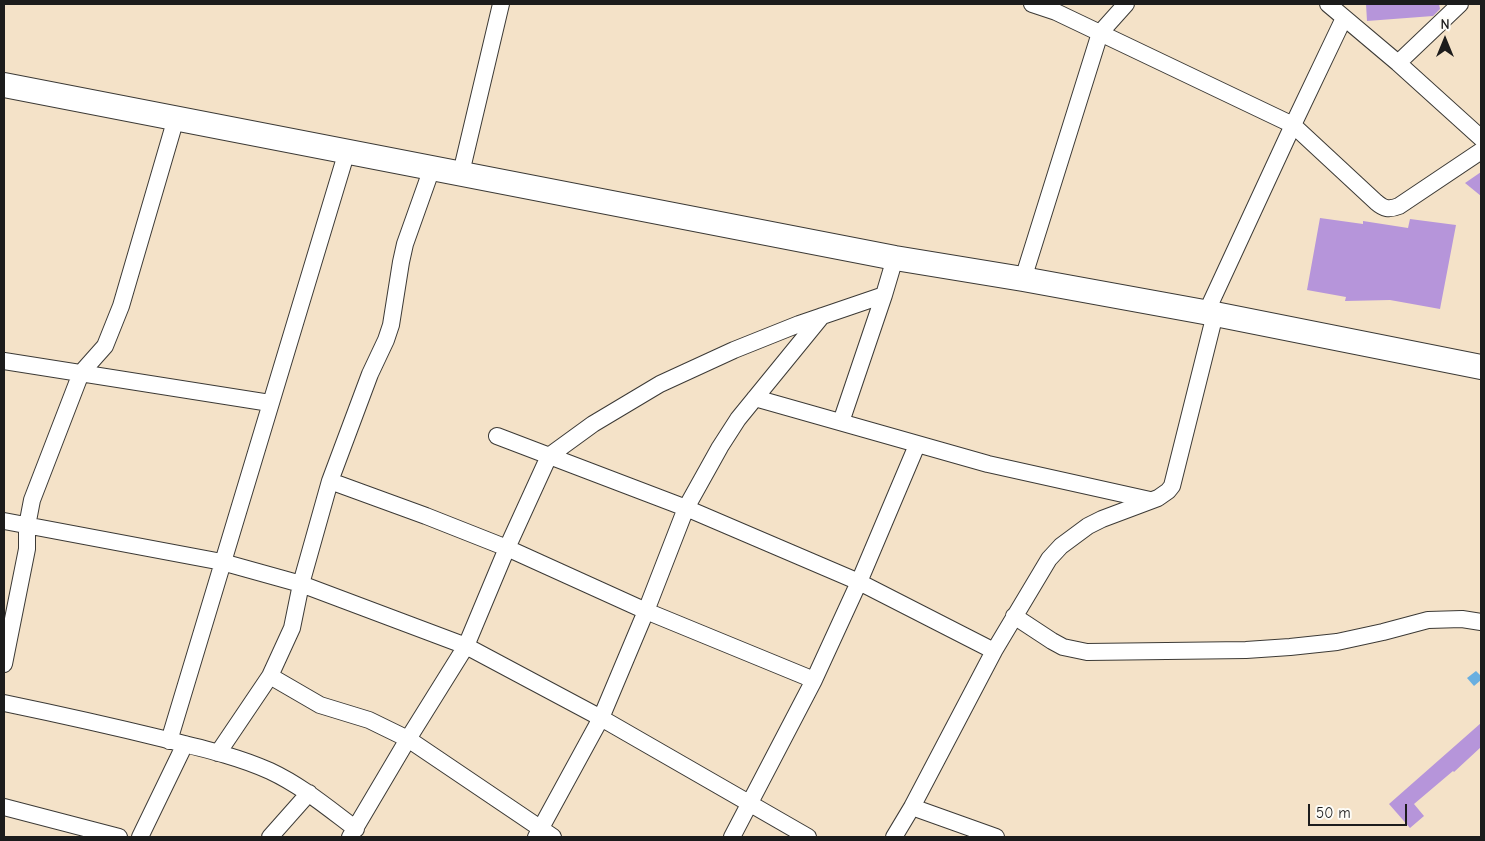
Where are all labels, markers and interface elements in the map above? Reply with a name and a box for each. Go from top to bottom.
north arrow [1420,15,1470,65]
text: N [1440,16,1450,33]
scale bar [1310,794,1409,826]
text: 50 m [1316,804,1351,822]

